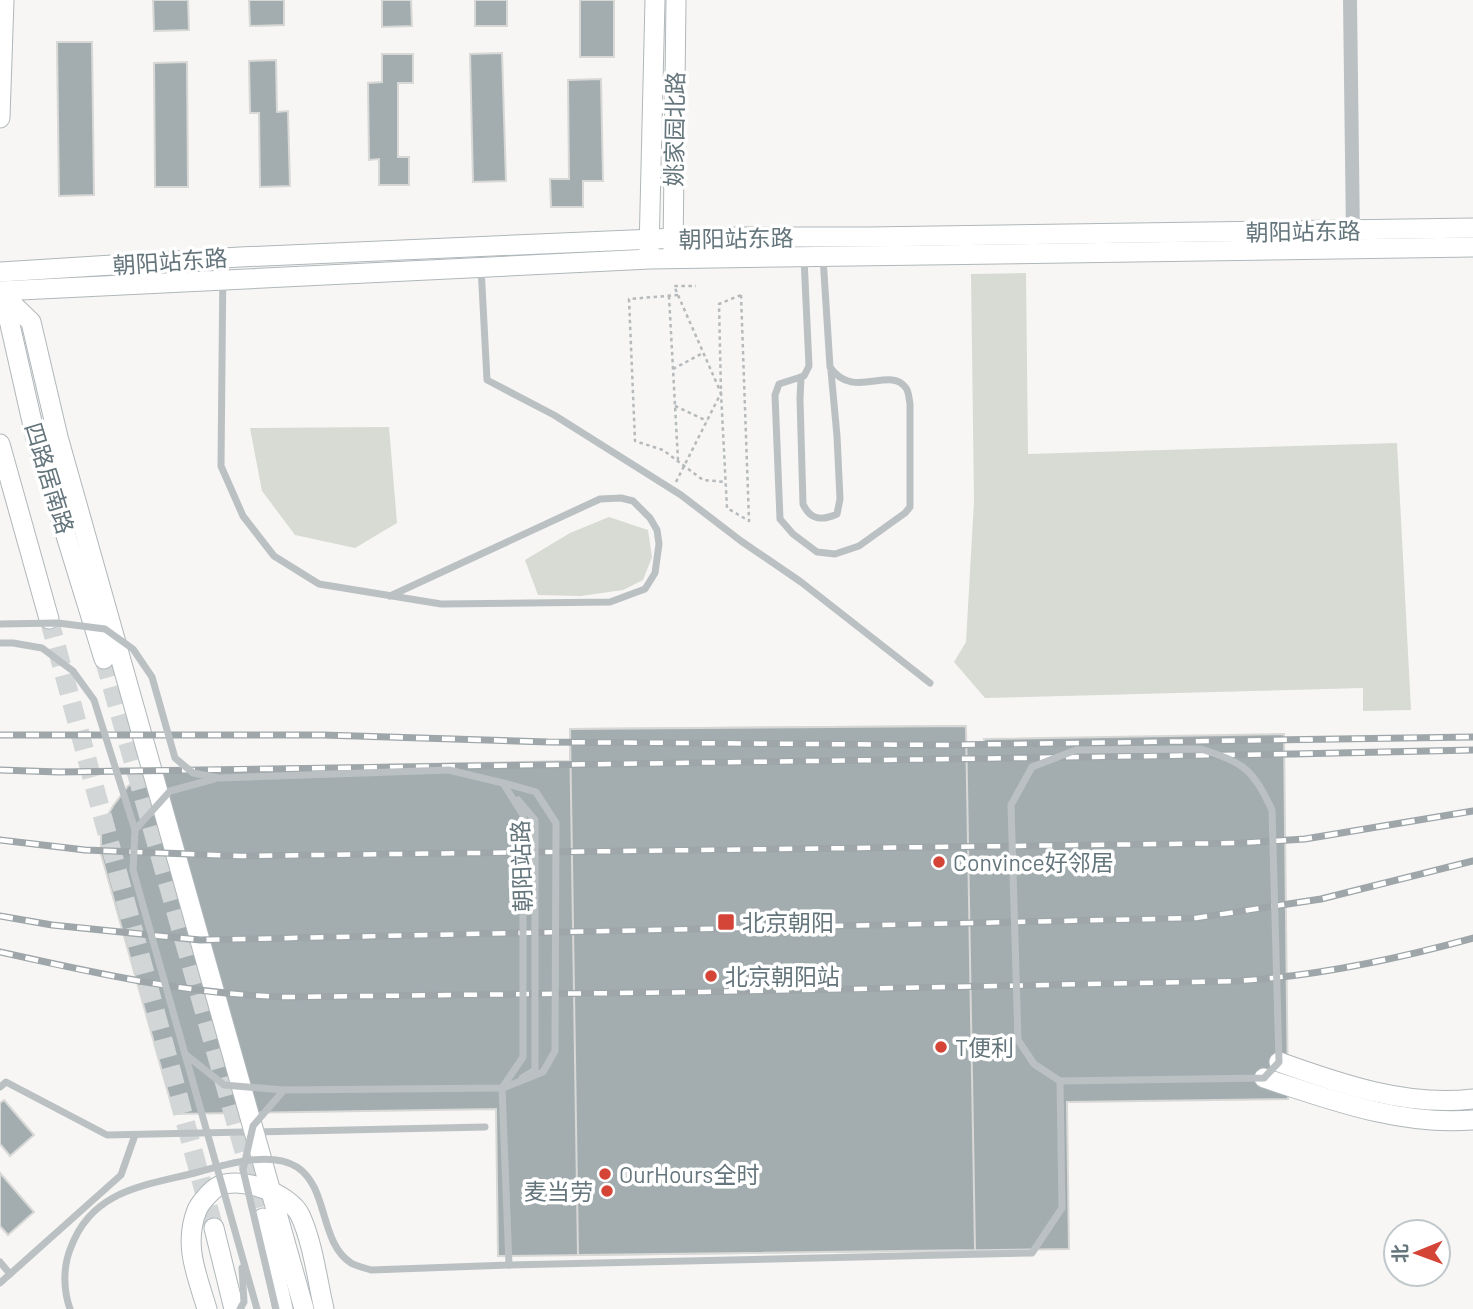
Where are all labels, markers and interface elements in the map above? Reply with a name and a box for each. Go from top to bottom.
street label: 姚家园北路 [659,71,689,187]
street label: 朝阳站东路 [1245,216,1361,246]
street label: 朝阳站东路 [678,223,794,253]
street label: 朝阳站东路 [112,243,228,279]
street label: 四路居南路 [20,419,80,537]
street label: 朝阳站路 [505,820,537,912]
place label: Convince好邻居 [953,848,1114,876]
marker: Convince好邻居 [931,854,947,870]
place label: 北京朝阳 [742,908,834,936]
marker: 北京朝阳 [716,912,736,932]
place label: 北京朝阳站 [725,962,840,990]
marker: 北京朝阳站 [703,968,719,984]
place label: T便利 [955,1033,1014,1061]
marker: T便利 [933,1039,949,1055]
place label: OurHours全时 [619,1160,759,1188]
marker: OurHours全时 [597,1166,613,1182]
place label: 麦当劳 [524,1177,593,1205]
marker: 麦当劳 [599,1183,615,1199]
north arrow [1382,1218,1452,1288]
text: 北 [1388,1244,1411,1263]

